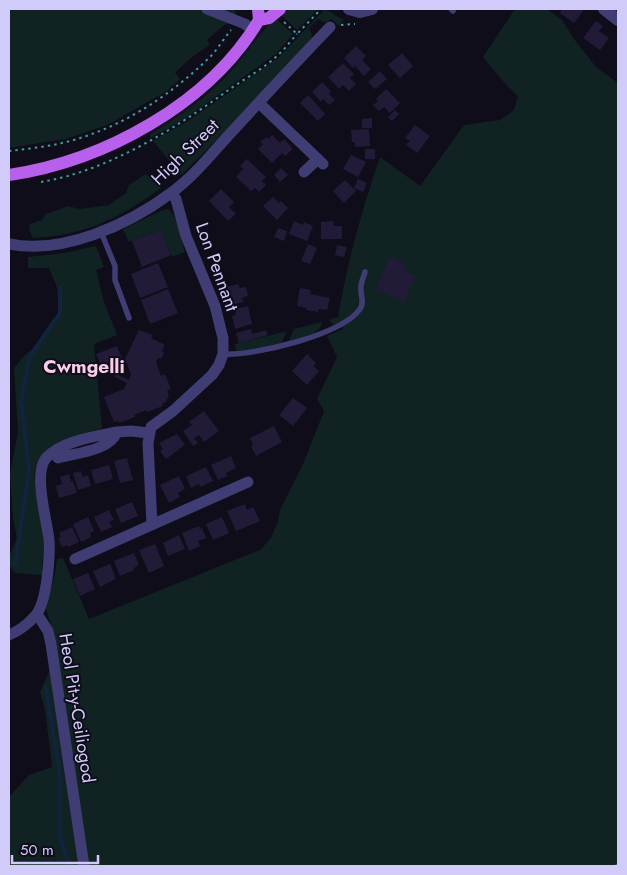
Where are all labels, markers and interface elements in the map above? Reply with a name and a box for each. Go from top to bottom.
street label: High Street [145,112,225,191]
street label: Lon Pennant [189,219,245,316]
district label: Cwmgelli [43,353,125,380]
street label: Heol Pit-y-Ceiliogod [52,631,102,785]
scale bar [12,832,99,864]
text: 50 m [20,839,54,861]

